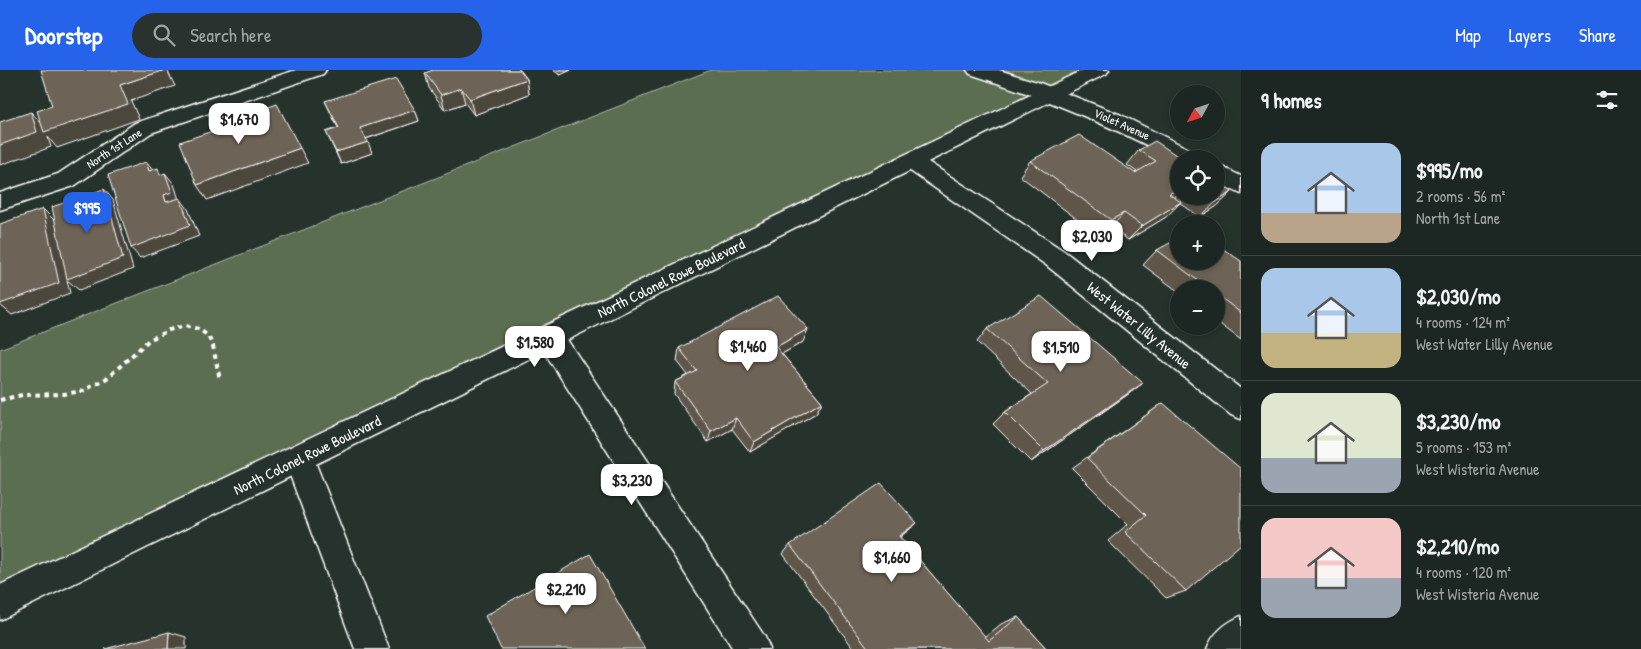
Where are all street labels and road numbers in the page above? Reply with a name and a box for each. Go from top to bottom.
street label: Violet Avenue [1091,104,1153,144]
street label: North 1st Lane [83,124,145,172]
street label: North Colonel Rowe Boulevard [594,233,748,323]
street label: West Water Lilly Avenue [1083,276,1195,374]
street label: North Colonel Rowe Boulevard [230,410,384,500]

